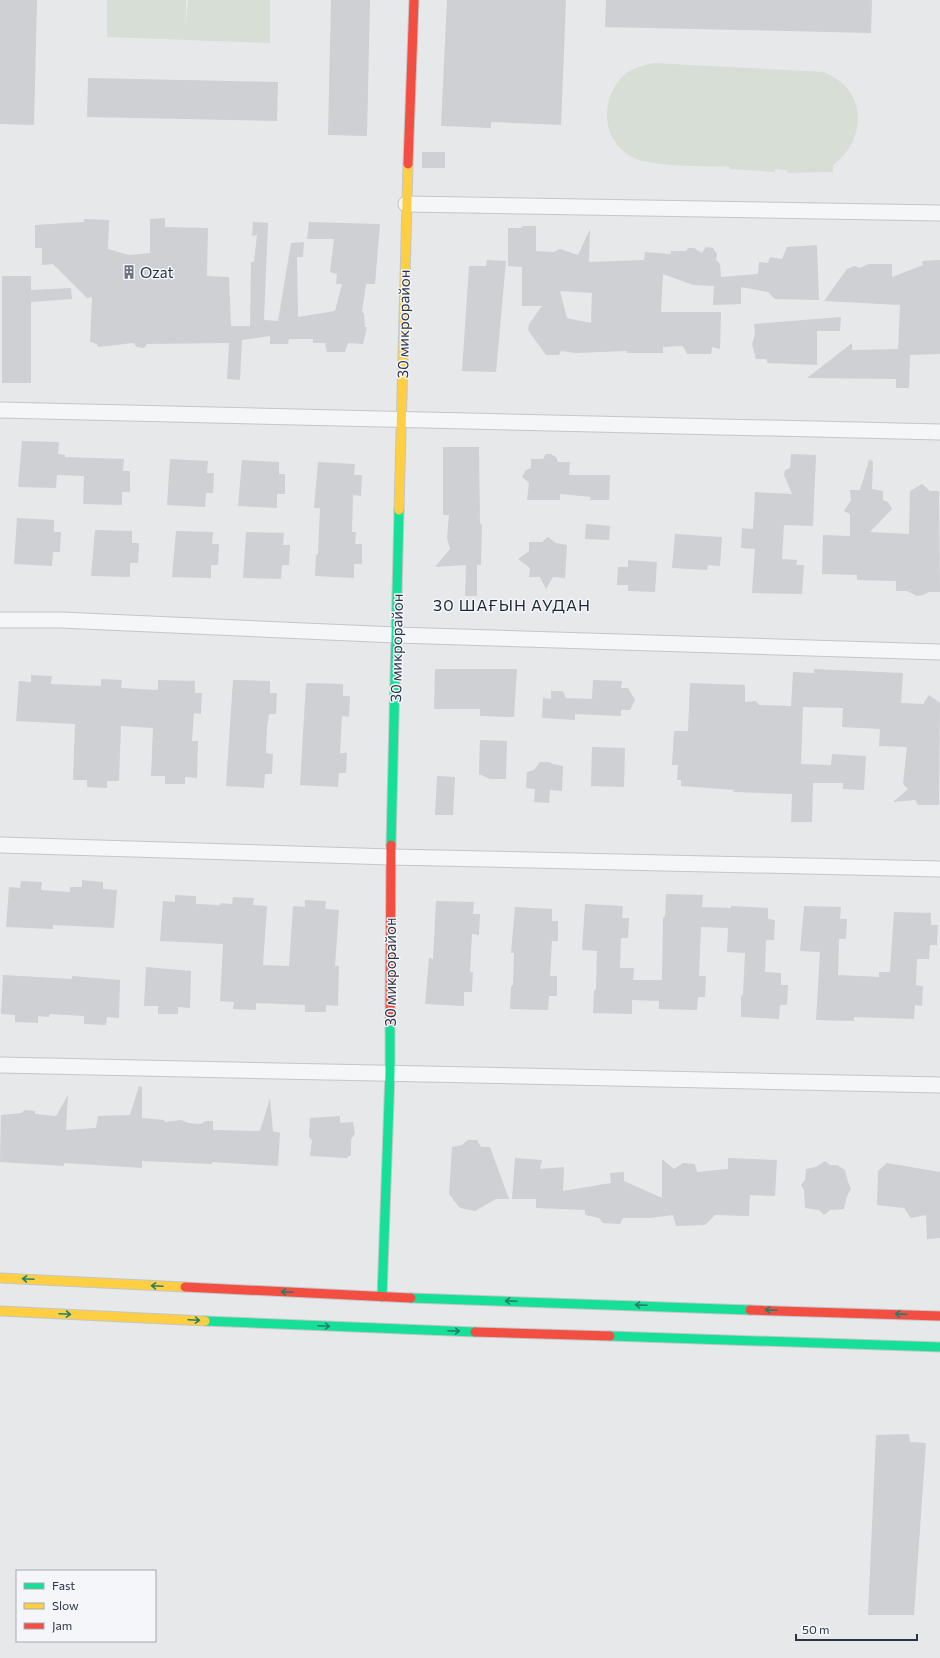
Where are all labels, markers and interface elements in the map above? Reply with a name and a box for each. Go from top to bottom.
place label: Ozat [140,263,174,281]
building icon: Ozat [121,264,137,280]
street label: 30 микрорайон [393,269,413,379]
street label: 30 микрорайон [386,593,406,703]
district label: 30 ШАҒЫН АУДАН [433,595,591,614]
street label: 30 микрорайон [381,918,399,1026]
one-way arrow [22,1276,35,1283]
one-way arrow [151,1282,164,1289]
one-way arrow [281,1288,294,1296]
one-way arrow [505,1297,518,1305]
one-way arrow [635,1302,648,1309]
one-way arrow [765,1306,778,1314]
one-way arrow [58,1311,71,1318]
one-way arrow [895,1311,908,1318]
one-way arrow [187,1317,200,1324]
one-way arrow [317,1323,330,1330]
one-way arrow [447,1328,460,1335]
legend [16,1570,156,1642]
text: Fast [52,1578,75,1592]
text: Slow [52,1598,79,1612]
scale bar [796,1616,917,1642]
text: Jam [52,1618,72,1633]
text: 50 m [802,1622,830,1636]

